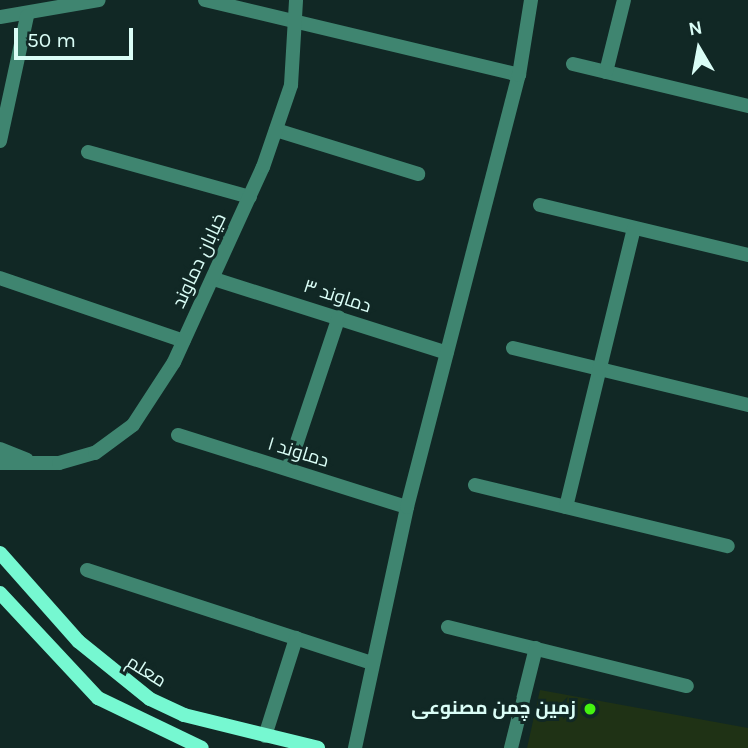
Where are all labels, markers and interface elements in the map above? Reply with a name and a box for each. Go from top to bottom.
scale bar [18,14,136,58]
north arrow [664,14,734,84]
text: N [687,16,704,40]
text: 50 m [27,28,76,52]
street label: خیابان دماوند [168,210,232,312]
street label: دماوند ۳ [300,275,374,319]
street label: دماوند ۱ [265,433,331,473]
street label: معلم [122,651,170,693]
place label: زمین چمن مصنوعی [411,698,576,720]
marker: زمین چمن مصنوعی [582,701,598,717]

